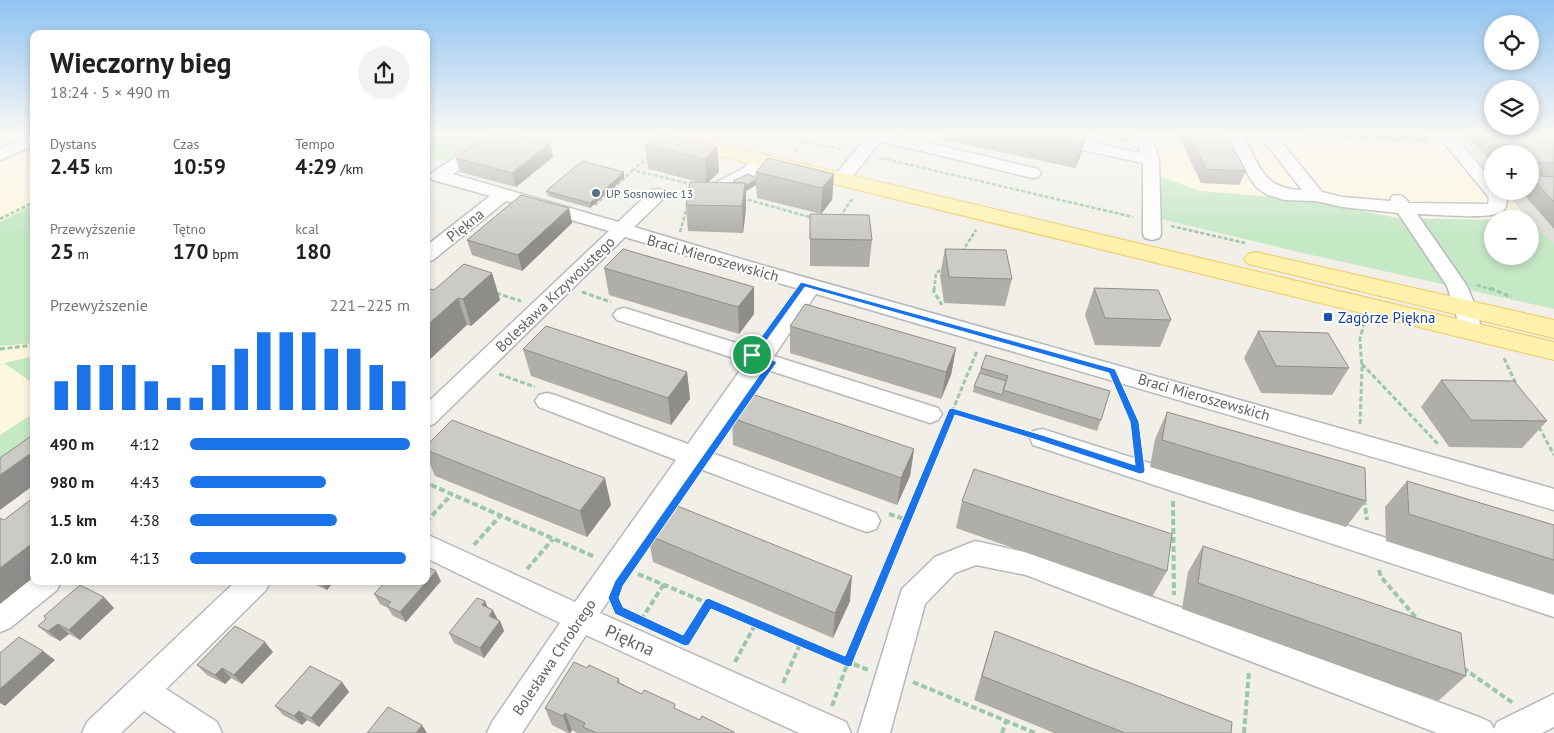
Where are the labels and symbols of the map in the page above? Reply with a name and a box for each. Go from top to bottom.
place label: UP Sosnowiec 13 [606,186,693,201]
marker: UP Sosnowiec 13 [590,187,602,199]
street label: Piękna [442,204,488,246]
street label: Braci Mieroszewskich [645,230,781,286]
street label: Bolesława Krzywoustego [491,232,619,356]
place label: Zagórze Piękna [1338,308,1435,327]
marker: Zagórze Piękna [1322,311,1334,323]
pin [731,334,773,376]
street label: Braci Mieroszewskich [1136,369,1272,425]
street label: Bolesława Chrobrego [508,595,600,719]
street label: Piękna [602,619,658,661]

